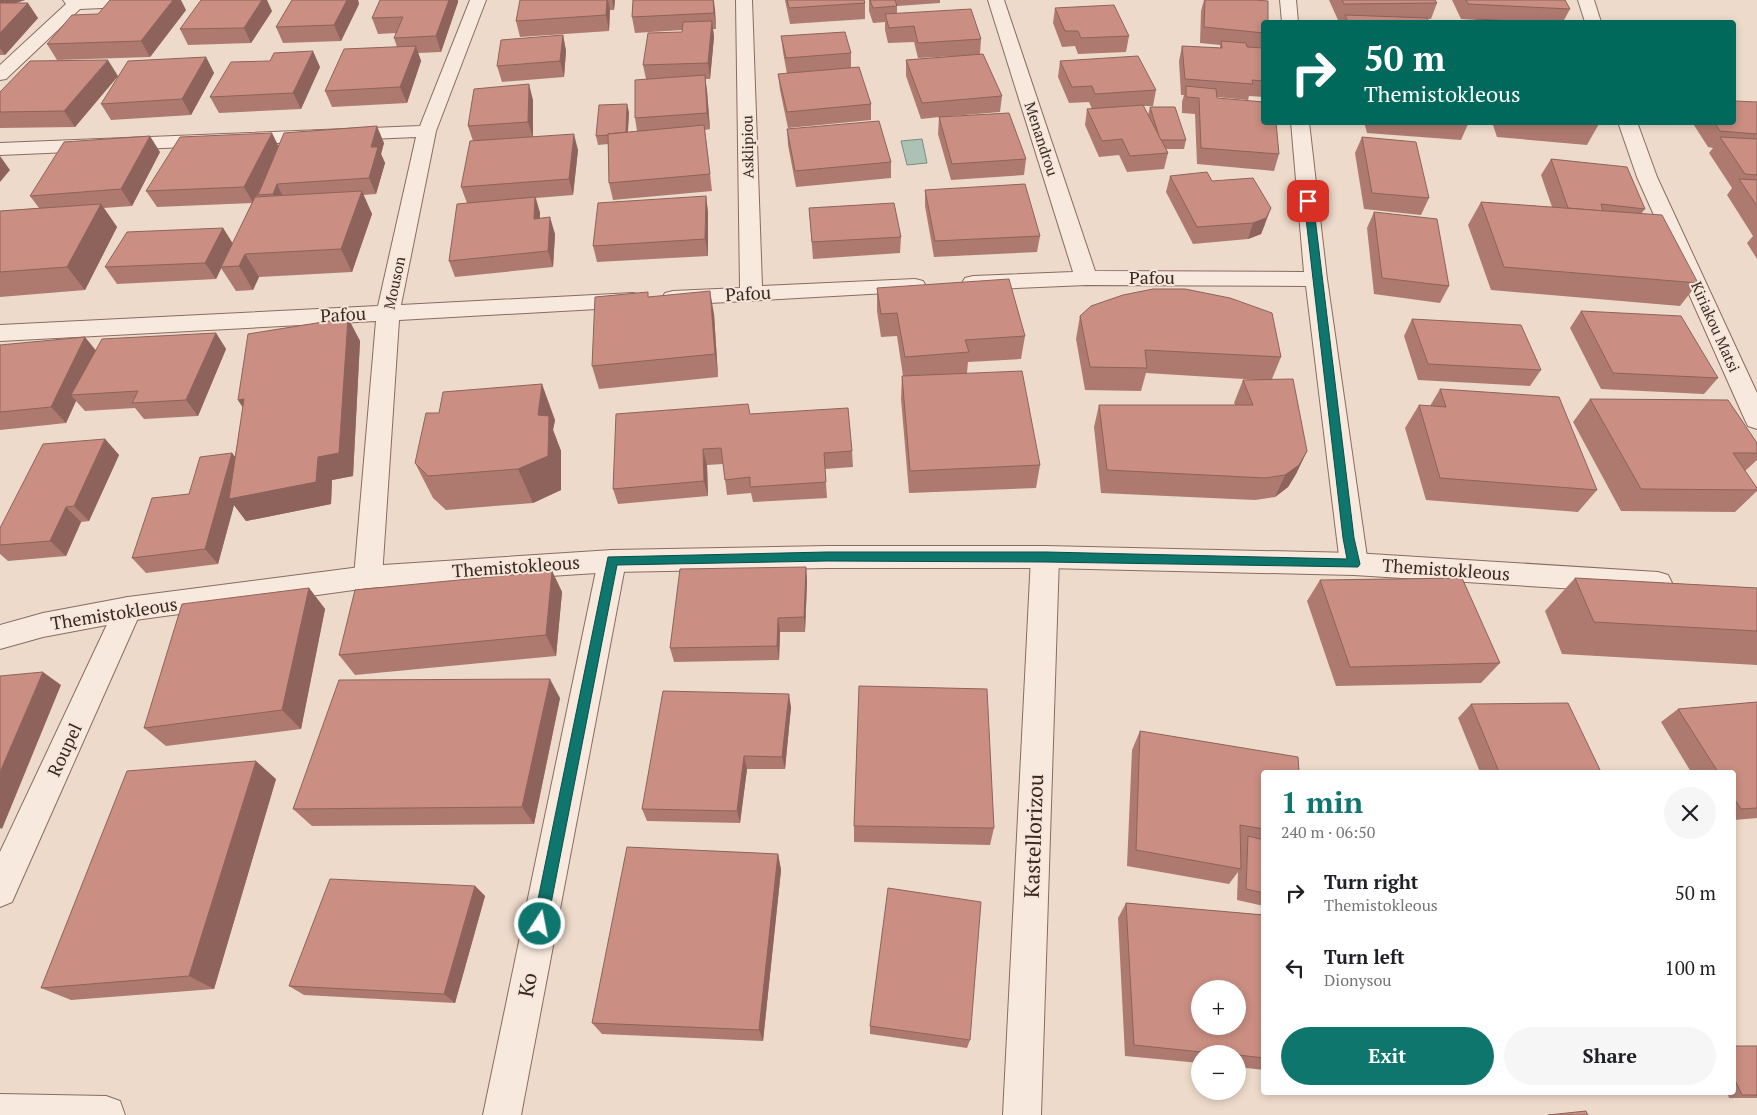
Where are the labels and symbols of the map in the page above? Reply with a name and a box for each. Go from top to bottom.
street label: Menandrou [1021,99,1063,179]
street label: Asklipiou [736,115,758,179]
pin [1287,180,1329,222]
street label: Mouson [379,254,409,311]
street label: Pafou [1129,265,1175,289]
street label: Kiriakou Matsi [1687,278,1745,375]
street label: Pafou [724,280,772,306]
street label: Pafou [319,301,367,327]
street label: Themistokleous [451,550,581,582]
street label: Themistokleous [1381,553,1511,585]
street label: Themistokleous [49,591,179,635]
street label: Roupel [41,719,87,780]
street label: Kastellorizou [1017,774,1049,898]
position arrow [513,897,565,949]
street label: Ko [511,970,543,999]

